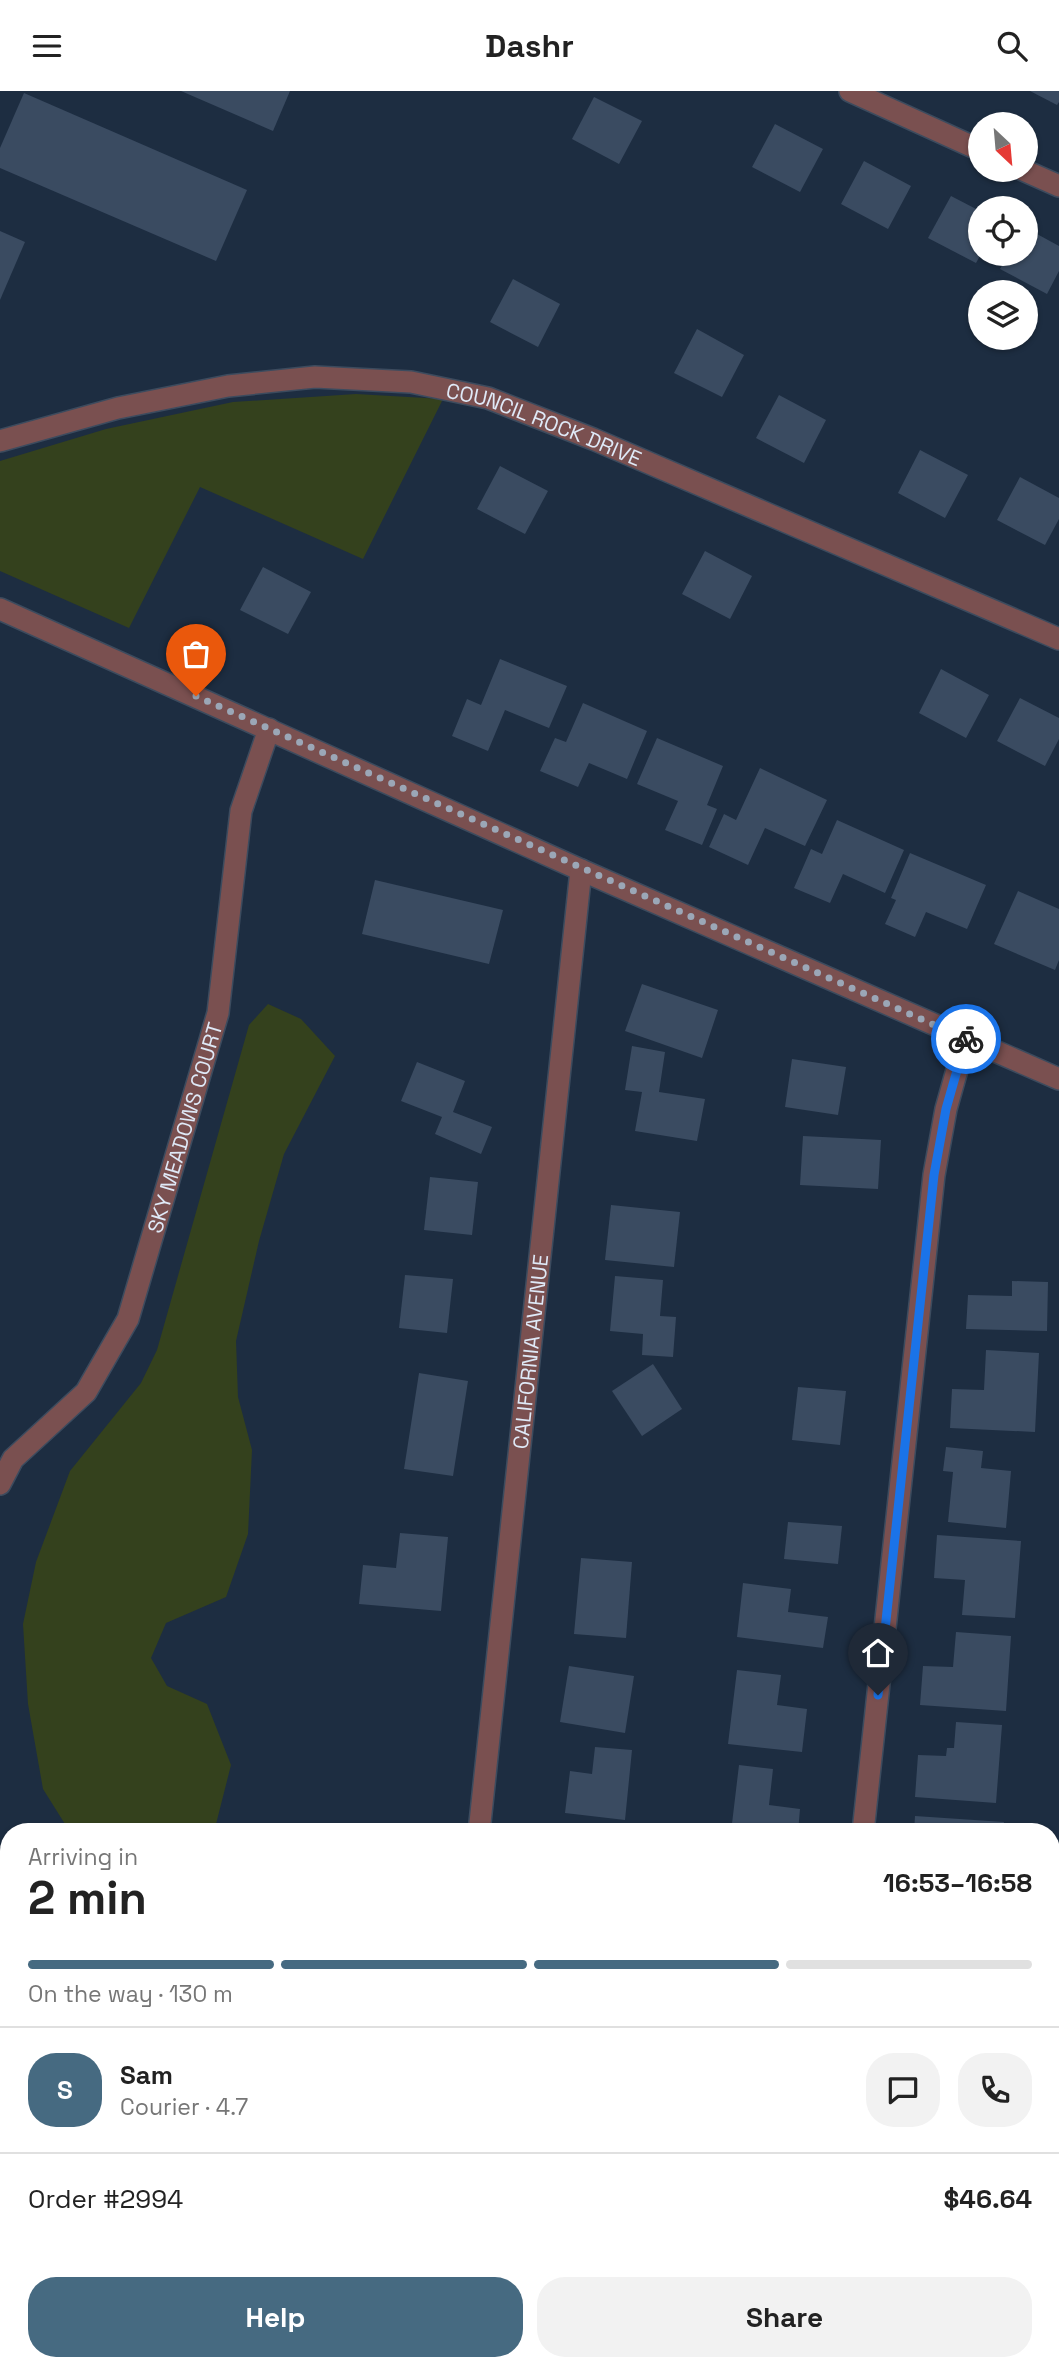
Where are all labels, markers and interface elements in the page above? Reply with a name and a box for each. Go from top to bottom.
text: Dashr [485,26,574,66]
icon: menu [28,27,66,65]
icon: search [993,27,1031,65]
north arrow [968,112,1038,182]
map controls [968,112,1038,350]
button: locate [968,196,1038,266]
button: layers [968,280,1038,350]
street label: COUNCIL ROCK DRIVE [444,376,646,472]
pin [166,624,226,696]
icon: bag [177,635,215,673]
courier [931,1004,1001,1074]
street label: SKY MEADOWS COURT [141,1019,228,1236]
icon: bike [947,1020,985,1058]
street label: CALIFORNIA AVENUE [506,1253,554,1450]
pin [848,1623,908,1695]
icon: home [859,1634,897,1672]
text: Arriving in [28,1842,138,1872]
text: 16:53–16:58 [883,1866,1032,1900]
text: 2 min [28,1869,147,1927]
text: On the way · 130 m [28,1979,233,2009]
button: chat [866,2053,940,2127]
button: phone [958,2053,1032,2127]
text: Sam [120,2058,173,2092]
text: S [57,2073,73,2107]
text: Courier · 4.7 [120,2092,248,2122]
text: Order #2994 [28,2182,183,2216]
text: $46.64 [944,2182,1032,2216]
button: Help [28,2277,523,2357]
button: Share [537,2277,1032,2357]

